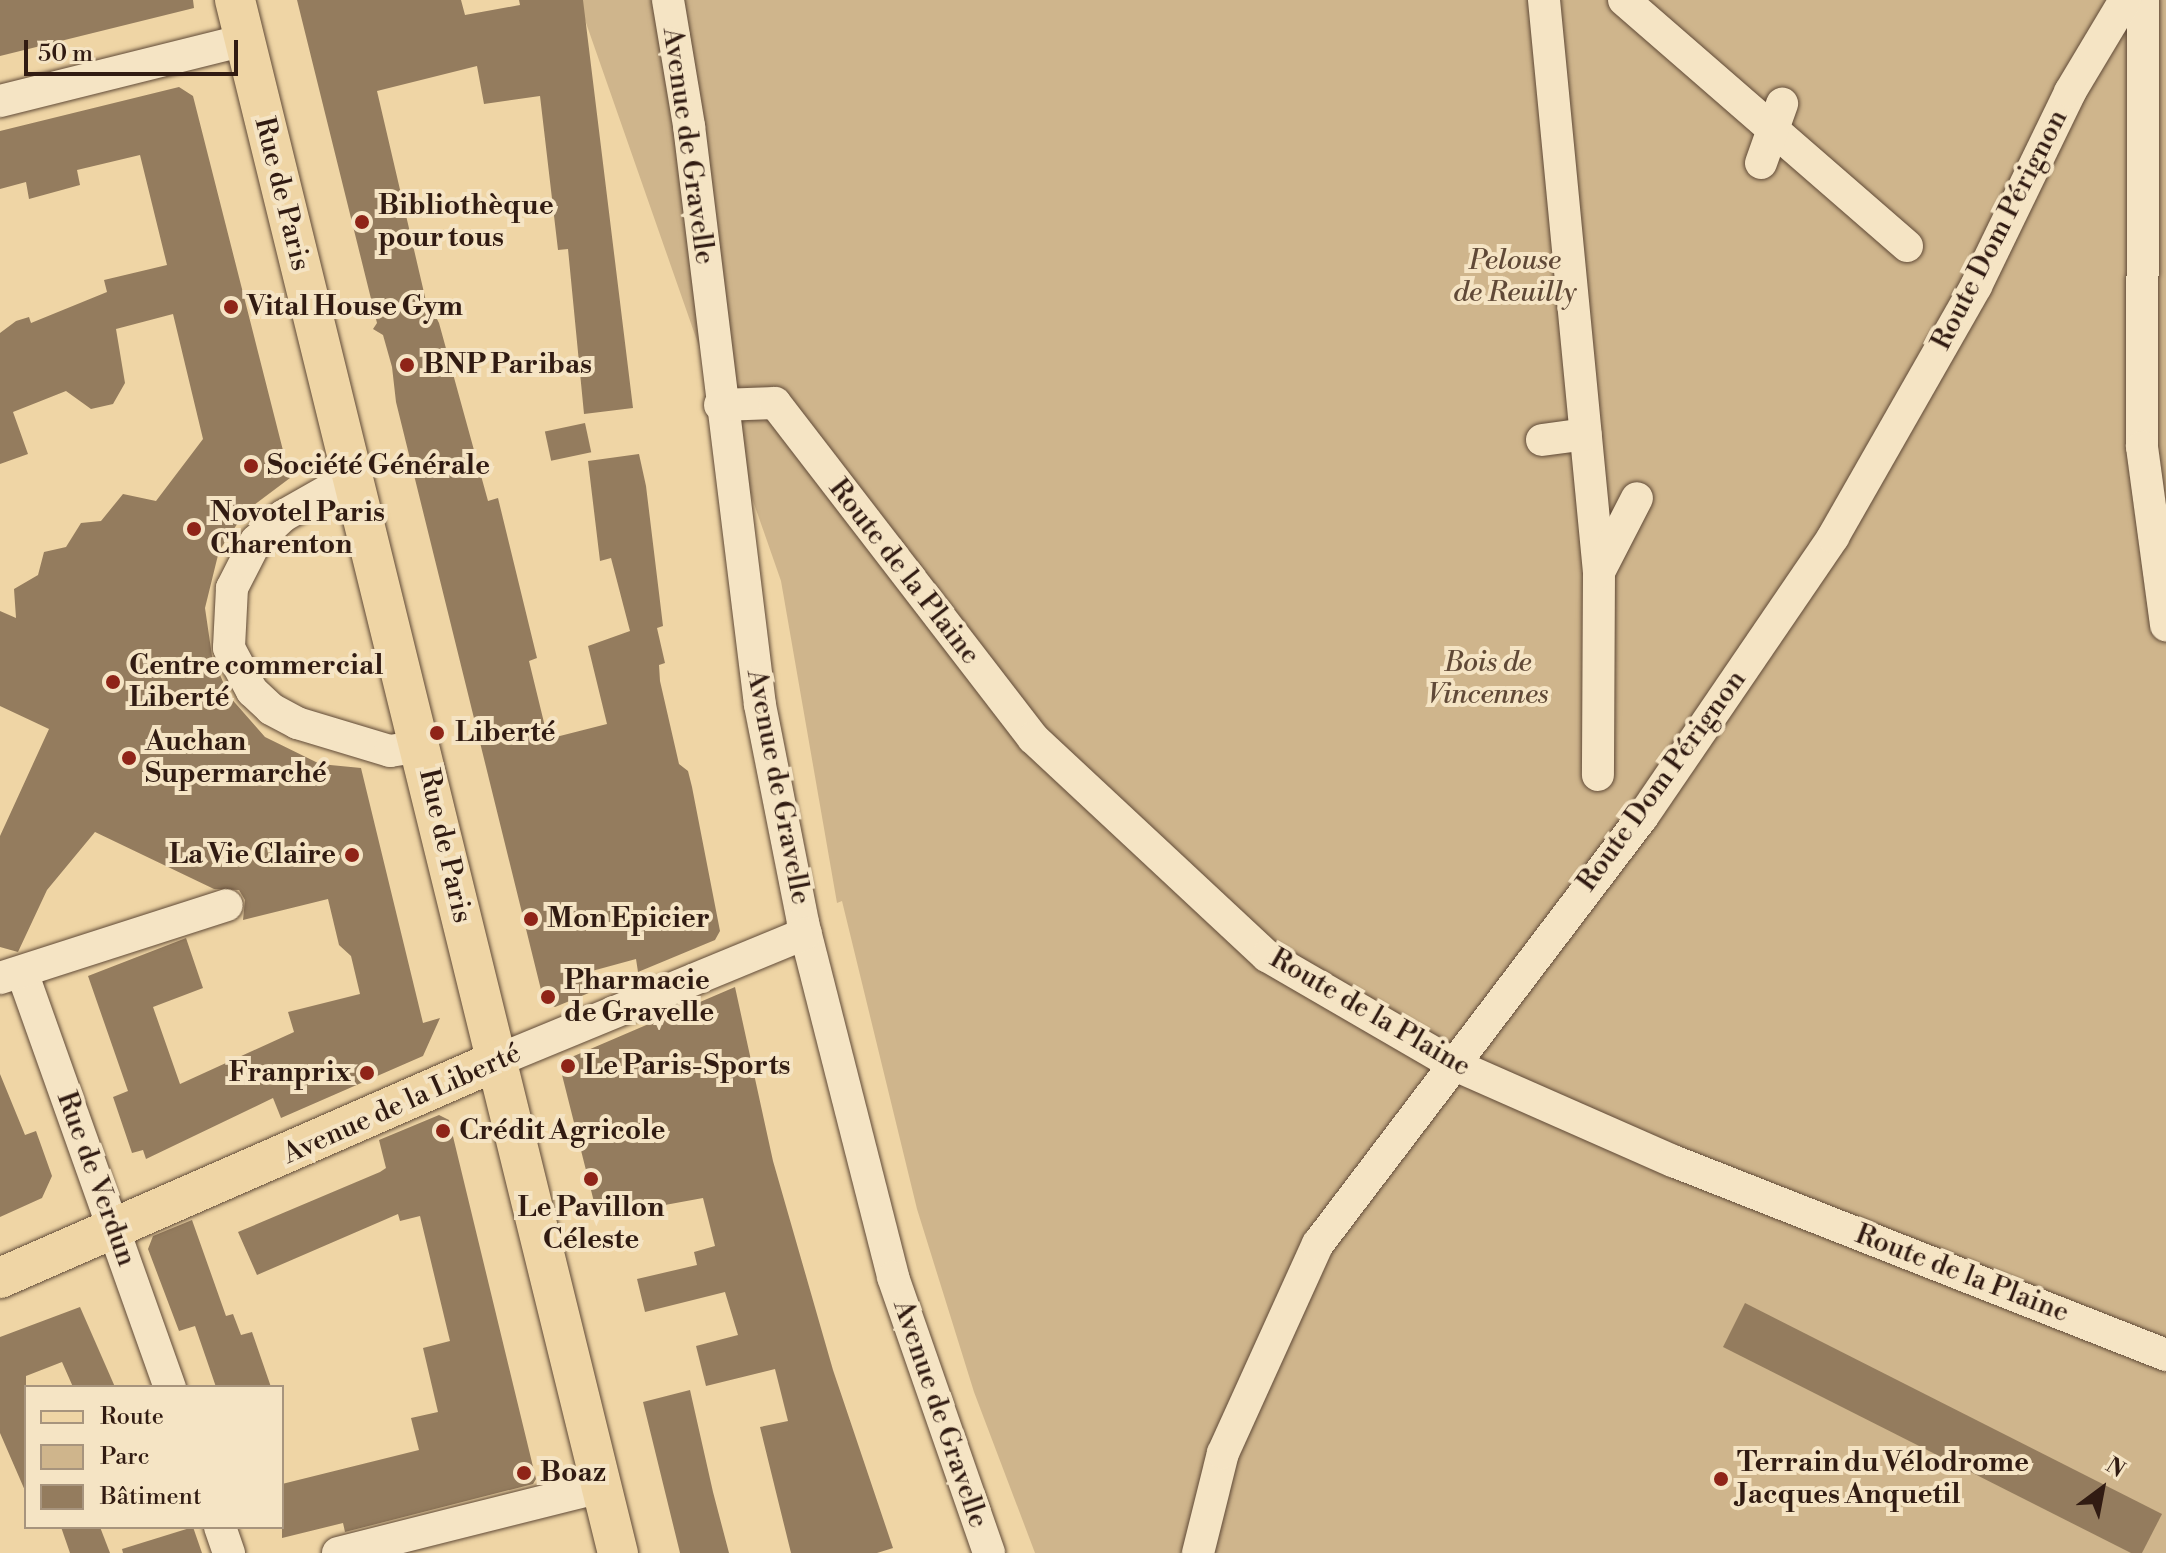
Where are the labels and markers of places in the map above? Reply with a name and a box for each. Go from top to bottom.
place label: Bibliothèque pour tous [378,189,554,255]
marker: Bibliothèque pour tous [353,213,371,231]
place label: Vital House Gym [247,290,463,324]
marker: Vital House Gym [222,298,240,316]
place label: BNP Paribas [423,348,592,382]
marker: BNP Paribas [398,356,416,374]
place label: Société Générale [267,449,490,483]
marker: Société Générale [242,457,260,475]
place label: Novotel Paris Charenton [210,496,385,562]
marker: Novotel Paris Charenton [185,520,203,538]
place label: Centre commercial Liberté [129,649,383,715]
marker: Centre commercial Liberté [104,673,122,691]
place label: Liberté [455,716,555,750]
marker: Liberté [426,722,448,744]
place label: Auchan Supermarché [145,725,327,791]
marker: Auchan Supermarché [120,749,138,767]
place label: La Vie Claire [169,838,336,872]
marker: La Vie Claire [343,846,361,864]
place label: Mon Epicier [547,902,710,936]
marker: Mon Epicier [522,910,540,928]
place label: Pharmacie de Gravelle [564,964,714,1030]
marker: Pharmacie de Gravelle [539,988,557,1006]
place label: Le Paris-Sports [584,1049,791,1083]
place label: Franprix [229,1056,351,1090]
marker: Le Paris-Sports [559,1057,577,1075]
marker: Franprix [358,1064,376,1082]
place label: Crédit Agricole [459,1114,666,1148]
marker: Crédit Agricole [434,1122,452,1140]
marker: Le Pavillon Céleste [582,1170,600,1188]
place label: Le Pavillon Céleste [518,1191,664,1257]
place label: Terrain du Vélodrome Jacques Anquetil [1737,1446,2029,1512]
place label: Boaz [540,1456,606,1490]
marker: Boaz [515,1464,533,1482]
marker: Terrain du Vélodrome Jacques Anquetil [1712,1470,1730,1488]

